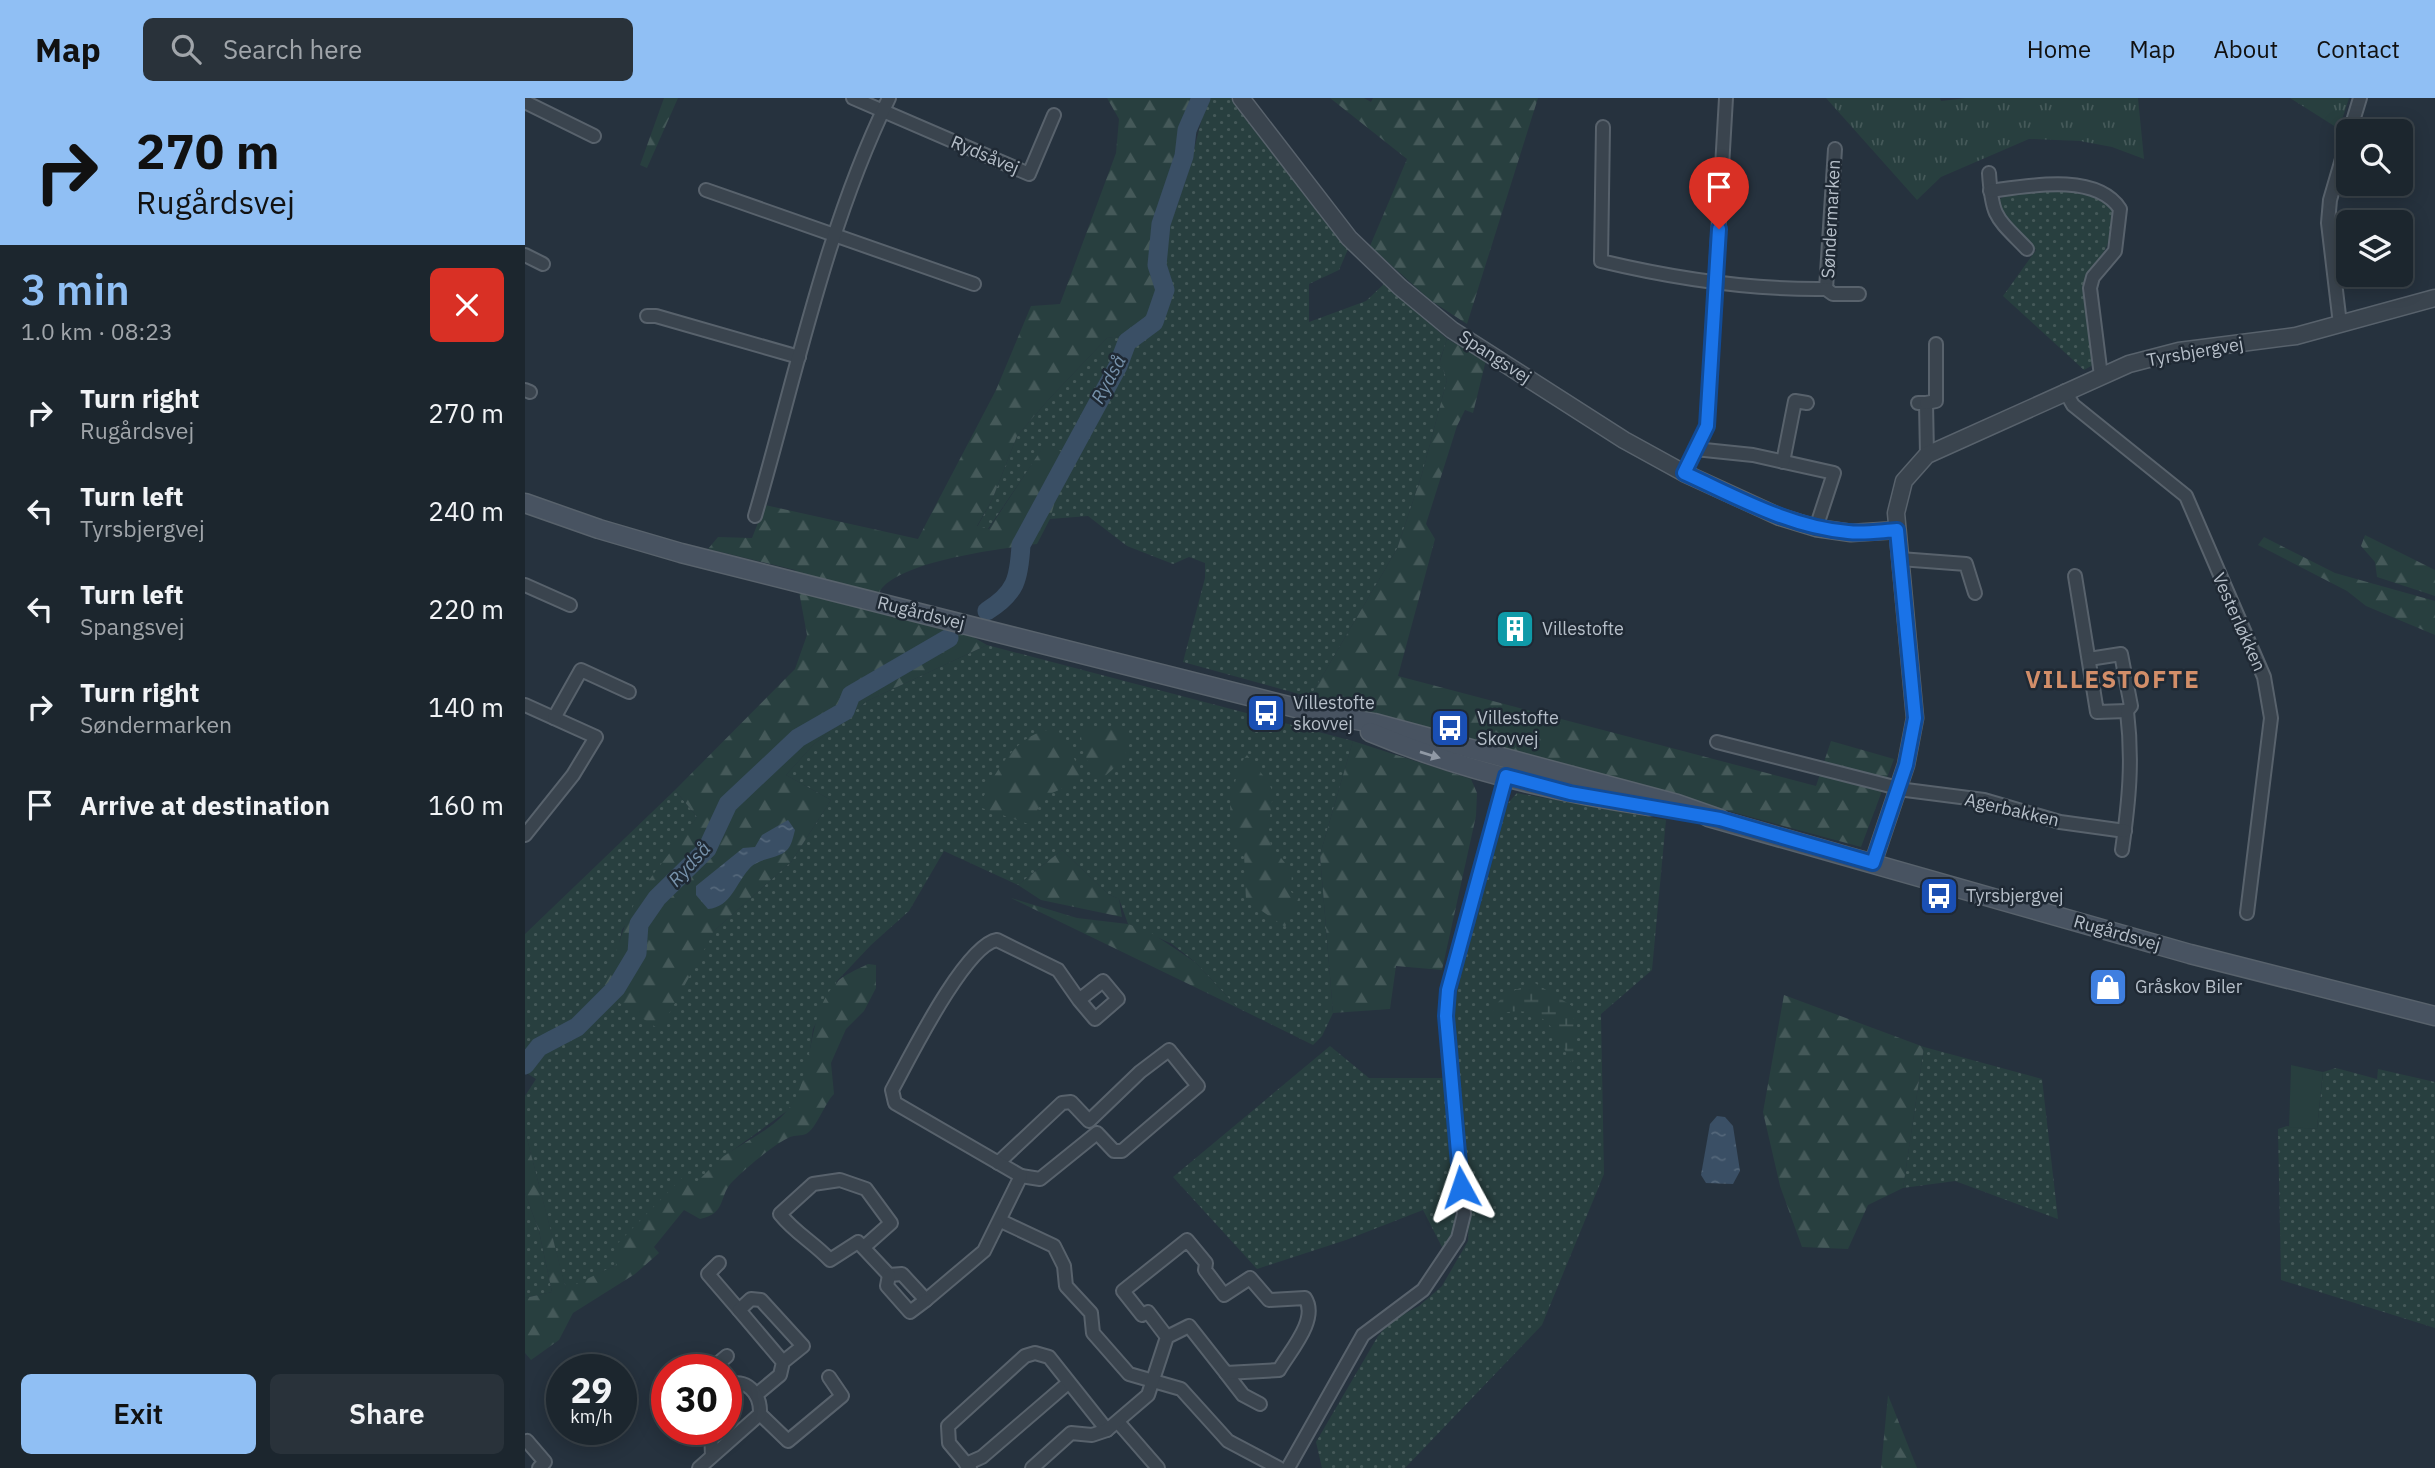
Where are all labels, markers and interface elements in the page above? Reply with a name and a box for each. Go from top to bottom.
search box [143,18,633,81]
text: Map [35,28,101,71]
icon: search [167,30,205,68]
text: Search here [223,32,362,66]
text: Home [2027,33,2091,65]
text: Map [2129,33,2175,65]
text: About [2213,33,2278,65]
text: Contact [2316,33,2400,65]
text: 270 m [136,119,280,182]
map controls [2336,119,2413,287]
button: search [2336,119,2413,196]
icon: right [21,126,112,217]
street label: Rydsåvej [948,130,1023,179]
pin [1689,157,1749,229]
street label: Søndermarken [1816,159,1845,279]
icon: arrive [1700,168,1738,206]
text: Rugårdsvej [136,181,295,223]
button: layers [2336,210,2413,287]
text: 3 min [21,262,130,317]
button: close [430,268,504,342]
text: 1.0 km · 08:23 [21,316,173,346]
street label: Spangsvej [1455,325,1536,389]
street label: Tyrsbjergvej [2145,332,2245,371]
water label: Rydså [1085,350,1131,408]
text: Turn right [80,381,199,415]
icon: right [21,394,59,432]
text: 270 m [428,396,504,430]
text: Rugårdsvej [80,415,194,445]
text: Turn left [80,479,183,513]
icon: left [21,492,59,530]
text: 240 m [428,494,504,528]
text: Tyrsbjergvej [80,513,205,543]
street label: Vesterløkken [2207,569,2271,675]
text: Turn left [80,577,183,611]
icon: left [21,590,59,628]
street label: Rugårdsvej [875,591,967,634]
text: 220 m [428,592,504,626]
building icon: Villestofte [1494,608,1536,650]
text: Spangsvej [80,611,185,641]
place label: Villestofte [1542,617,1624,640]
district label: VILLESTOFTE [2025,663,2201,695]
text: Turn right [80,675,199,709]
icon: right [21,688,59,726]
text: 140 m [428,690,504,724]
place label: Villestofte skovvej [1293,691,1375,735]
bus stop icon: Villestofte skovvej [1245,692,1287,734]
place label: Villestofte Skovvej [1477,706,1559,750]
bus stop icon: Villestofte Skovvej [1429,707,1471,749]
text: Søndermarken [80,709,232,739]
one-way arrow [1420,751,1441,761]
icon: arrive [21,786,59,824]
street label: Agerbakken [1963,787,2062,832]
text: Arrive at destination [80,788,330,822]
text: 160 m [428,788,504,822]
water label: Rydså [663,837,715,891]
bus stop icon: Tyrsbjergvej [1918,875,1960,917]
place label: Tyrsbjergvej [1966,884,2064,907]
street label: Rugårdsvej [2071,909,2163,956]
shop icon: Gråskov Biler [2087,966,2129,1008]
place label: Gråskov Biler [2135,975,2243,998]
position arrow [1424,1150,1498,1224]
speed limit sign: 30 [651,1354,742,1445]
text: 29 [570,1367,613,1413]
button: Exit [21,1374,256,1454]
button: Share [270,1374,504,1454]
text: km/h [570,1405,613,1428]

